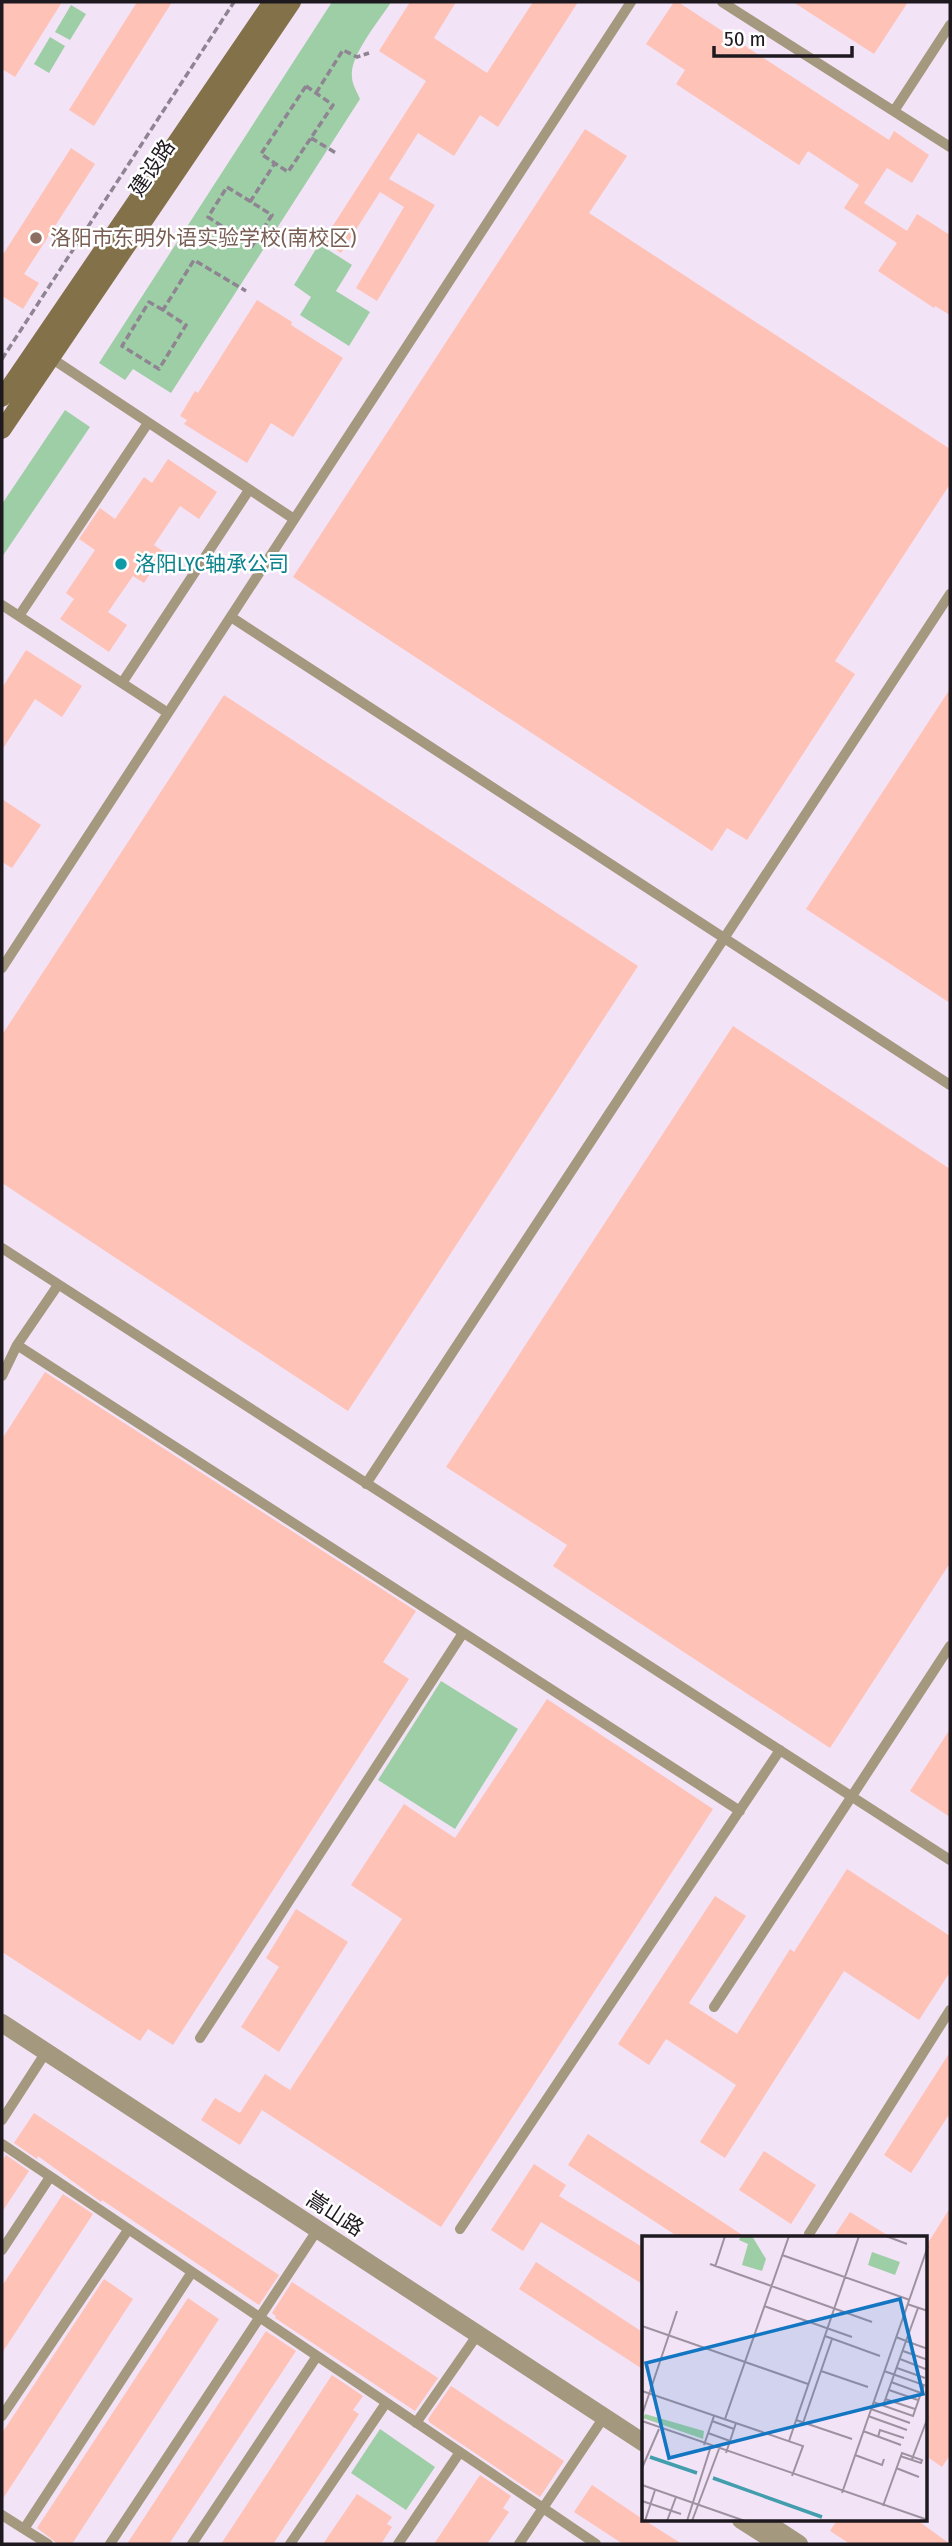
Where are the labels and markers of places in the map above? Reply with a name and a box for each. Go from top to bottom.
place label: 洛阳市东明外语实验学校(南校区) [50,225,356,251]
marker: 洛阳市东明外语实验学校(南校区) [28,230,44,246]
place label: 洛阳LYC轴承公司 [135,551,289,577]
marker: 洛阳LYC轴承公司 [113,556,129,572]

